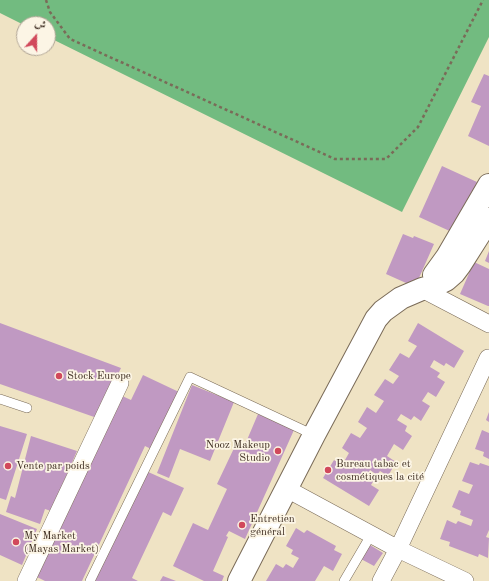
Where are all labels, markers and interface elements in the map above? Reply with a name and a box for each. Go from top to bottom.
north arrow [16,16,56,56]
text: ش [33,18,47,32]
place label: Stock Europe [67,369,131,383]
marker: Stock Europe [54,371,64,381]
place label: Nooz Makeup Studio [206,438,270,464]
marker: Nooz Makeup Studio [273,446,283,456]
place label: Bureau tabac et cosmétiques la cité [336,457,424,483]
place label: Vente par poids [16,459,90,473]
marker: Vente par poids [3,461,13,471]
marker: Bureau tabac et cosmétiques la cité [323,465,333,475]
place label: Entretien général [250,512,295,538]
marker: Entretien général [237,520,247,530]
place label: My Market (Mayas Market) [24,529,99,555]
marker: My Market (Mayas Market) [11,537,21,547]

